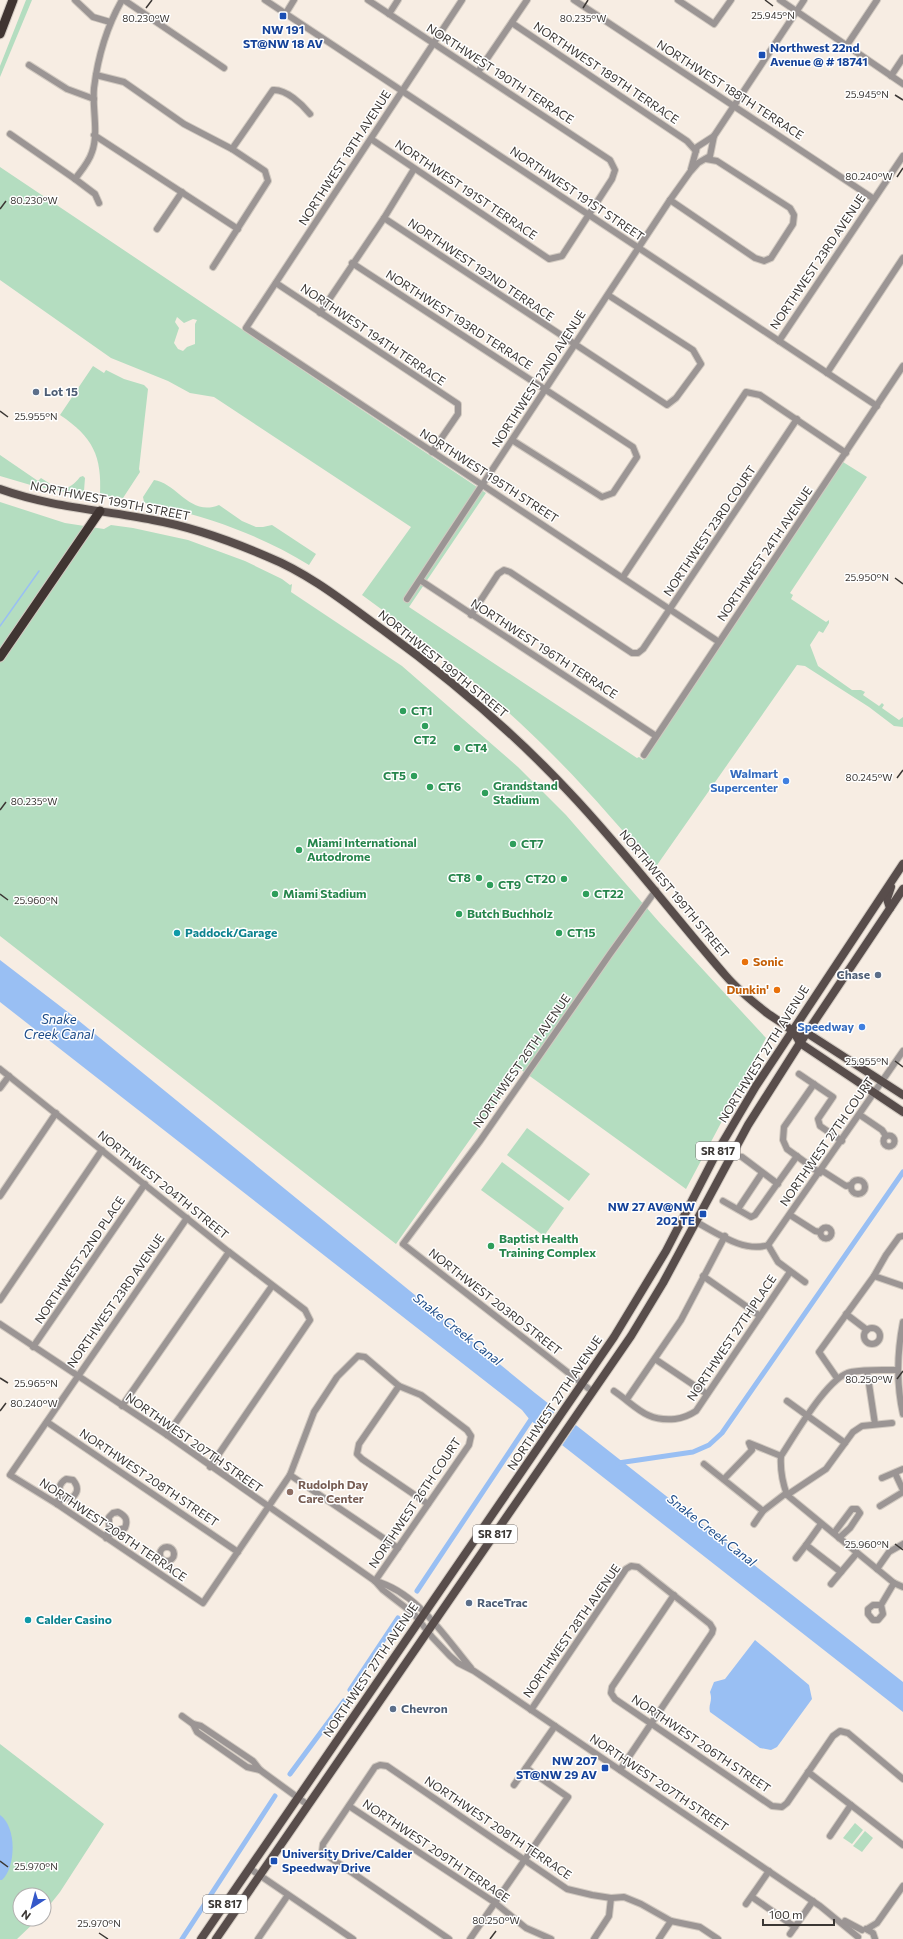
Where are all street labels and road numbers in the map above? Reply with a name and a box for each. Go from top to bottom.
street label: NORTHWEST 189TH TERRACE [531,18,682,126]
street label: NORTHWEST 190TH TERRACE [424,20,577,126]
street label: NORTHWEST 188TH TERRACE [655,36,807,142]
street label: NORTHWEST 19TH AVENUE [295,87,393,228]
street label: NORTHWEST 191ST TERRACE [393,136,540,242]
street label: NORTHWEST 191ST STREET [508,143,647,243]
street label: NORTHWEST 23RD AVENUE [767,191,868,332]
street label: NORTHWEST 192ND TERRACE [406,215,557,323]
street label: NORTHWEST 193RD TERRACE [384,266,536,372]
street label: NORTHWEST 194TH TERRACE [298,280,449,388]
street label: NORTHWEST 22ND AVENUE [489,307,588,450]
street label: NORTHWEST 195TH STREET [418,425,562,525]
street label: NORTHWEST 23RD COURT [660,462,758,598]
street label: NORTHWEST 199TH STREET [29,478,192,522]
street label: NORTHWEST 24TH AVENUE [714,483,815,623]
street label: NORTHWEST 196TH TERRACE [469,595,620,701]
street label: NORTHWEST 199TH STREET [376,607,511,720]
street label: NORTHWEST 199TH STREET [617,827,733,960]
street label: NORTHWEST 27TH AVENUE [715,982,811,1125]
street label: NORTHWEST 26TH AVENUE [470,991,573,1130]
street label: NORTHWEST 27TH COURT [776,1074,876,1208]
street label: NORTHWEST 204TH STREET [95,1127,232,1242]
road number: SR 817 [696,1142,740,1160]
street label: NORTHWEST 22ND PLACE [31,1193,127,1326]
street label: NORTHWEST 23RD AVENUE [64,1231,167,1370]
street label: NORTHWEST 203RD STREET [426,1245,565,1358]
street label: NORTHWEST 27TH PLACE [684,1272,779,1403]
street label: NORTHWEST 27TH AVENUE [504,1333,604,1472]
street label: NORTHWEST 207TH STREET [123,1389,266,1495]
street label: NORTHWEST 208TH STREET [77,1425,222,1529]
street label: NORTHWEST 26TH COURT [365,1434,463,1570]
street label: NORTHWEST 208TH TERRACE [37,1475,190,1584]
road number: SR 817 [473,1525,517,1543]
street label: NORTHWEST 28TH AVENUE [520,1561,623,1700]
street label: NORTHWEST 27TH AVENUE [320,1600,420,1739]
street label: NORTHWEST 206TH STREET [629,1691,774,1795]
street label: NORTHWEST 207TH STREET [588,1731,732,1834]
street label: NORTHWEST 208TH TERRACE [422,1773,575,1882]
street label: NORTHWEST 209TH TERRACE [360,1796,513,1905]
road number: SR 817 [203,1895,247,1913]

